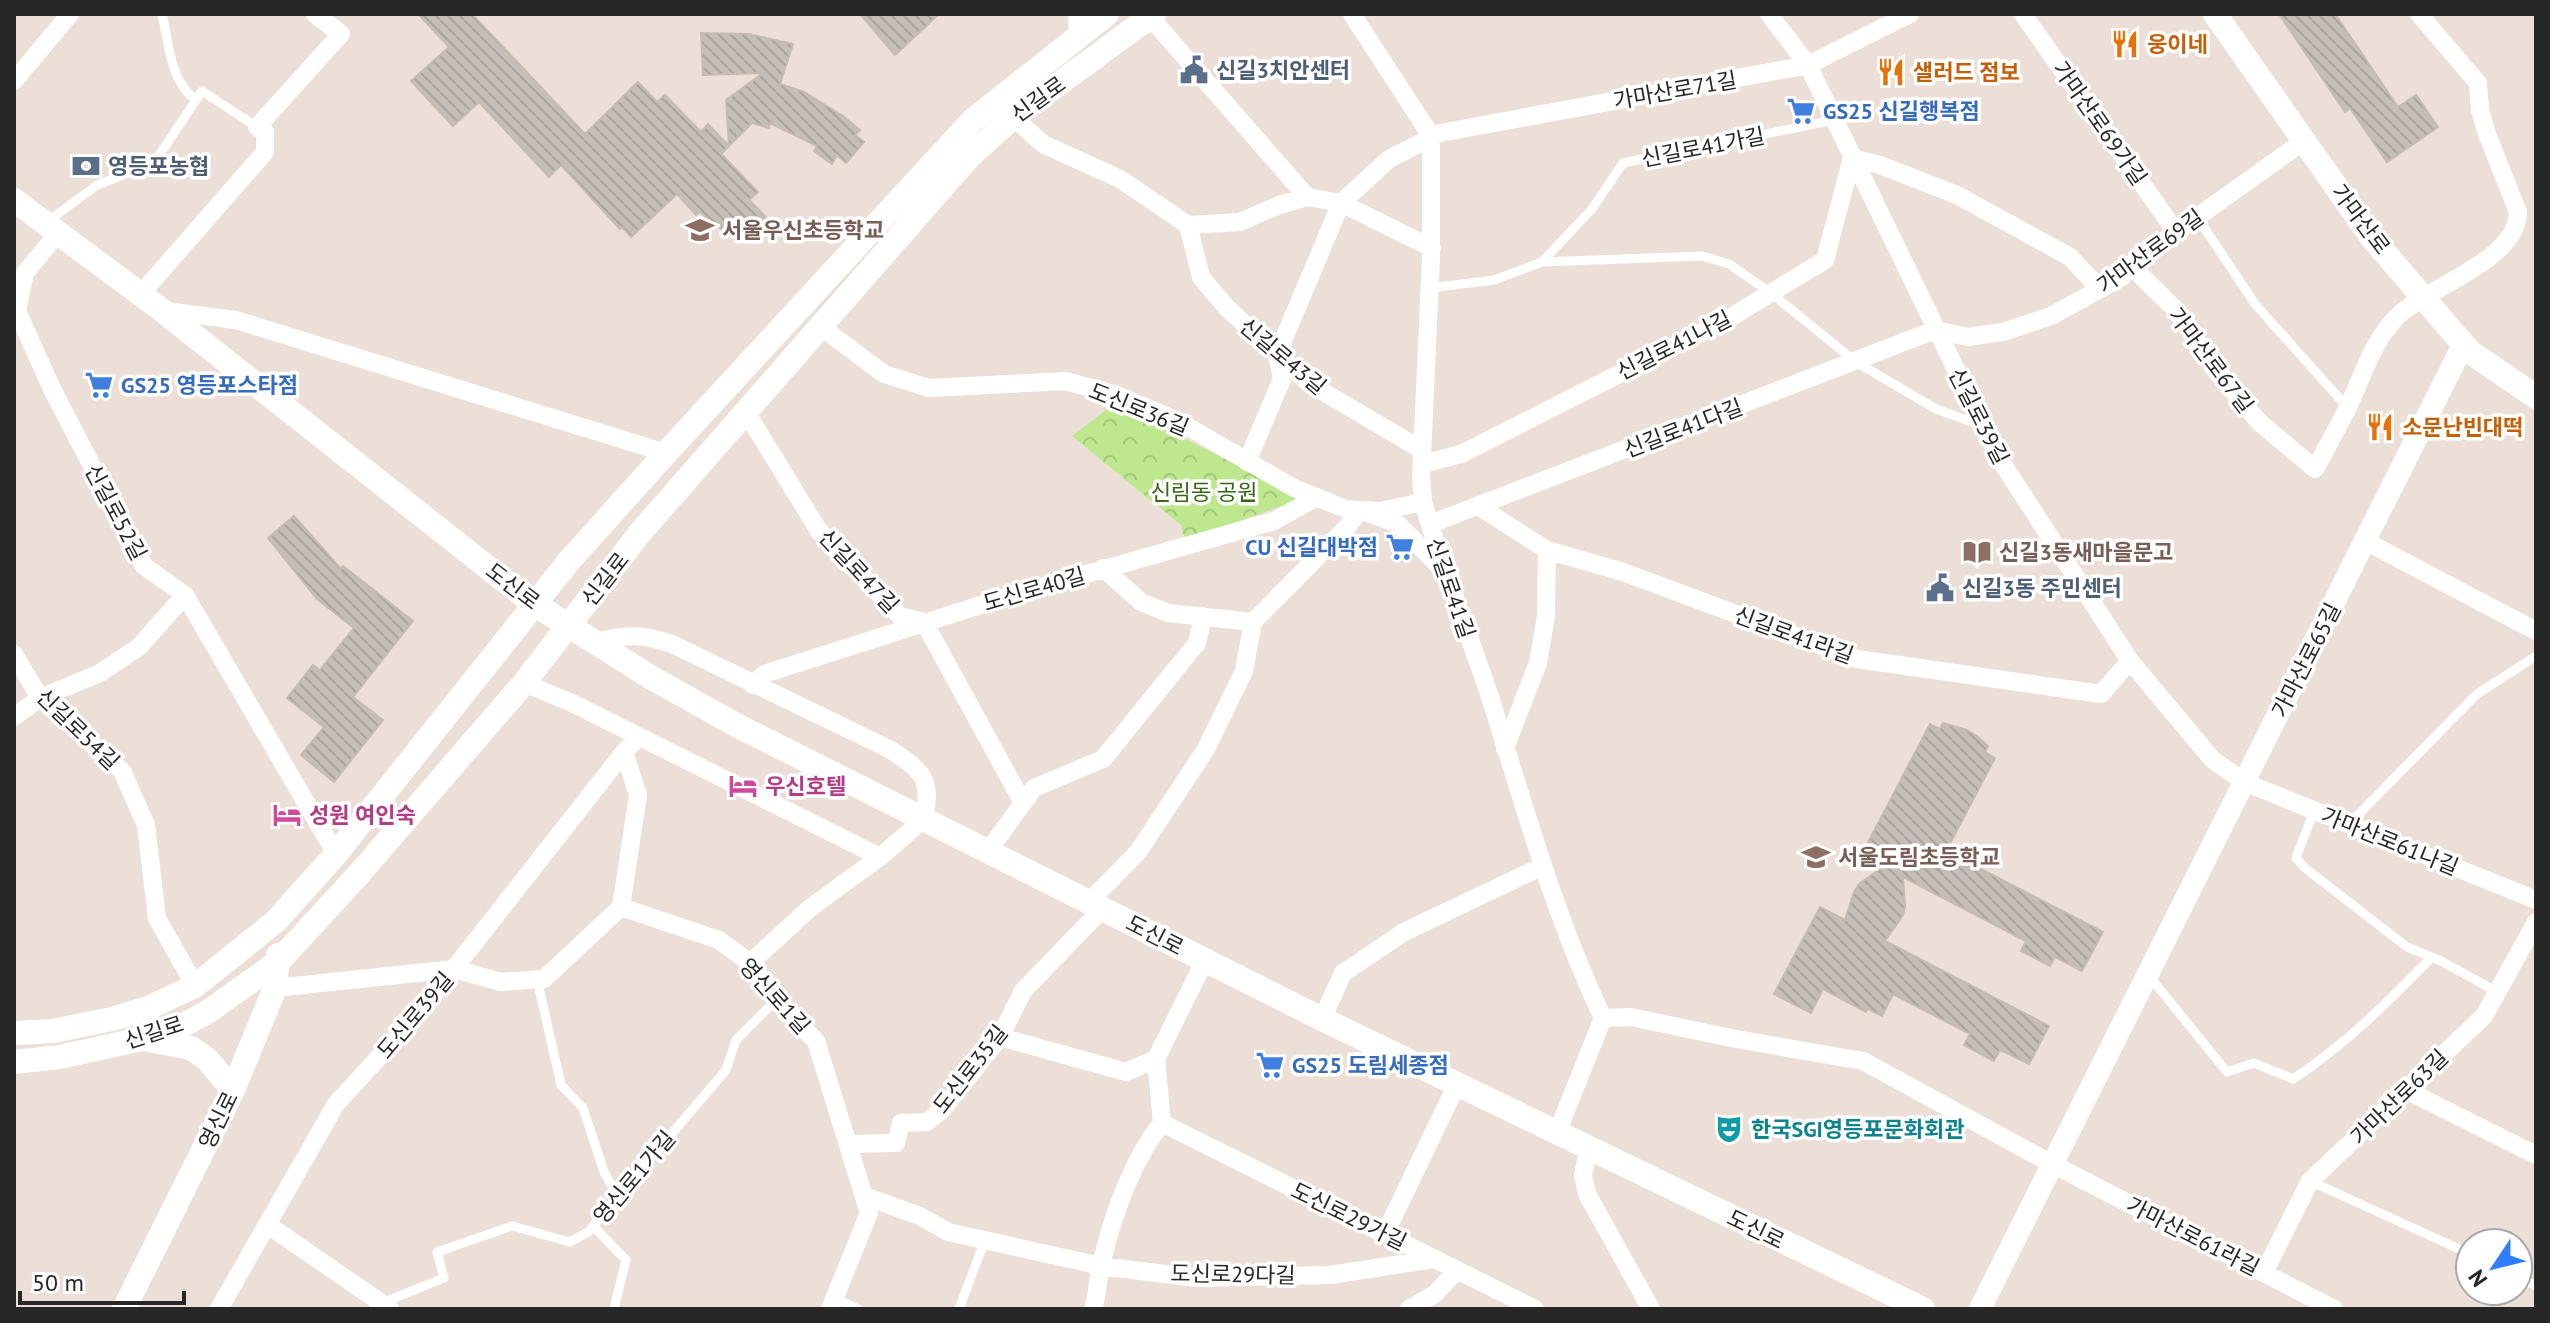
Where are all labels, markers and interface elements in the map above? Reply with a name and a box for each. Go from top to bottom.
restaurant icon: 웅이네 [2110,29,2140,59]
place label: 웅이네 [2147,30,2208,58]
public building icon: 신길3치안센터 [1179,55,1209,85]
street label: 가마산로69가길 [2047,55,2153,191]
place label: 신길3치안센터 [1216,56,1350,84]
restaurant icon: 샐러드 점보 [1876,57,1906,87]
place label: 샐러드 점보 [1913,58,2020,86]
street label: 가마산로71길 [1611,65,1739,115]
street label: 신길로 [1005,70,1071,128]
supermarket icon: GS25 신길행복점 [1786,96,1816,126]
place label: GS25 신길행복점 [1823,97,1980,125]
street label: 신길로41가길 [1639,121,1767,173]
bank icon: 영등포농협 [71,151,101,181]
place label: 영등포농협 [108,152,209,180]
street label: 가마산로 [2325,178,2397,260]
street label: 가마산로69길 [2091,203,2209,299]
school or university icon: 서울우신초등학교 [685,215,715,245]
place label: 서울우신초등학교 [722,216,884,244]
street label: 가마산로67길 [2162,302,2260,418]
street label: 신길로41나길 [1612,304,1736,386]
street label: 신길로43길 [1234,312,1332,400]
street label: 신길로39길 [1943,363,2015,469]
supermarket icon: GS25 영등포스타점 [84,370,114,400]
place label: GS25 영등포스타점 [121,371,298,399]
street label: 도신로36길 [1085,376,1193,442]
street label: 신길로41다길 [1620,392,1746,464]
restaurant icon: 소문난빈대떡 [2365,412,2395,442]
place label: 소문난빈대떡 [2402,413,2523,441]
street label: 신길로52길 [79,459,153,565]
park label: 신림동 공원 [1150,478,1258,506]
street label: 신길로47길 [813,523,905,619]
supermarket icon: CU 신길대박점 [1385,532,1415,562]
place label: CU 신길대박점 [1245,533,1378,561]
street label: 신길로41길 [1421,534,1481,642]
library icon: 신길3동새마을문고 [1962,537,1992,567]
place label: 신길3동새마을문고 [1999,538,2173,566]
street label: 신길로 [575,546,635,612]
street label: 도신로 [480,557,546,615]
street label: 도신로40길 [980,561,1088,617]
public building icon: 신길3동 주민센터 [1925,573,1955,603]
place label: 신길3동 주민센터 [1962,574,2122,602]
street label: 가마산로65길 [2265,598,2347,722]
street label: 신길로41라길 [1730,600,1858,670]
street label: 신길로54길 [31,682,125,776]
hotel icon: 우신호텔 [728,771,758,801]
place label: 우신호텔 [765,772,846,800]
hotel icon: 성원 여인숙 [272,800,302,830]
place label: 성원 여인숙 [309,801,416,829]
street label: 가마산로61나길 [2317,801,2463,881]
school or university icon: 서울도림초등학교 [1801,842,1831,872]
place label: 서울도림초등학교 [1838,843,2000,871]
street label: 도신로 [1122,909,1188,961]
street label: 영신로1길 [733,952,817,1040]
street label: 도신로39길 [371,966,459,1064]
street label: 신길로 [121,1009,187,1055]
street label: 도신로35길 [927,1019,1013,1119]
street label: 가마산로63길 [2344,1043,2454,1151]
supermarket icon: GS25 도림세종점 [1255,1050,1285,1080]
place label: GS25 도림세종점 [1292,1051,1449,1079]
street label: 영신로 [192,1087,244,1153]
theatre icon: 한국SGI영등포문화회관 [1714,1114,1744,1144]
place label: 한국SGI영등포문화회관 [1751,1115,1965,1143]
street label: 영신로1가길 [587,1125,681,1229]
street label: 도신로29가길 [1287,1176,1411,1256]
street label: 가마산로61라길 [2122,1191,2264,1281]
street label: 도신로 [1723,1203,1789,1255]
north arrow [2454,1227,2534,1307]
scale bar [20,1255,184,1305]
street label: 도신로29다길 [1170,1259,1296,1289]
text: N [2462,1265,2493,1292]
text: 50 m [32,1267,84,1298]

